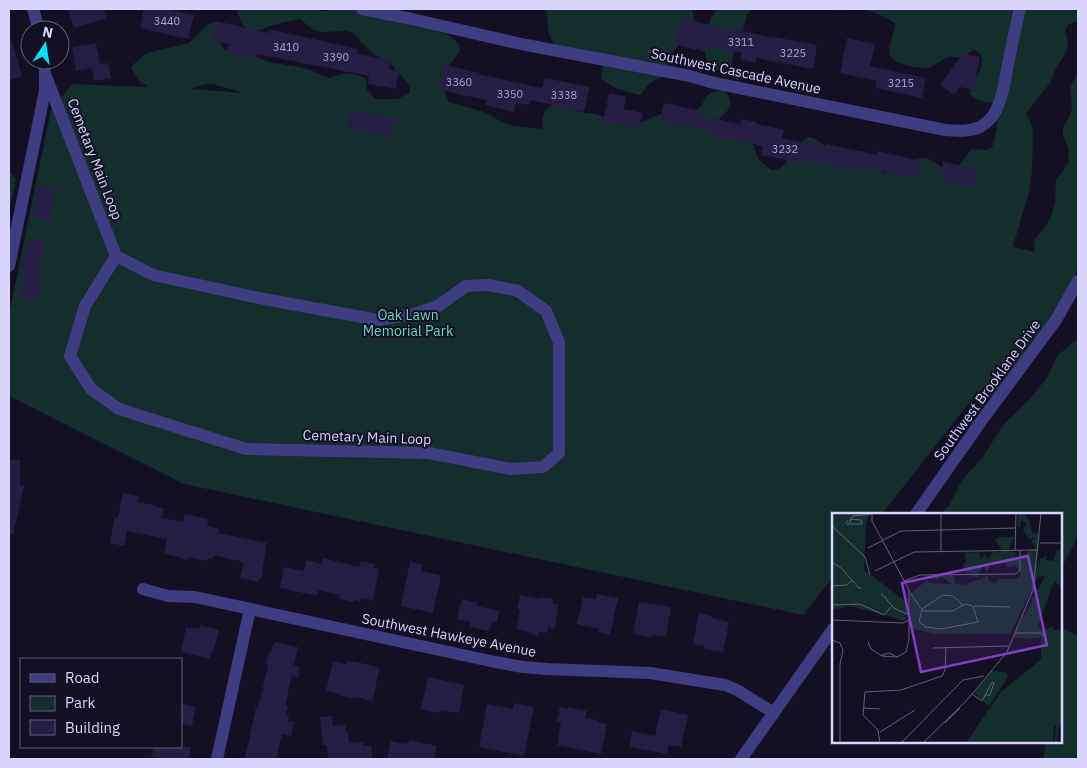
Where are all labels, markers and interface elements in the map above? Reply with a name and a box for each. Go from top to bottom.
house number: 3440 [154,14,180,28]
north arrow [20,20,70,70]
text: N [41,22,55,42]
house number: 3311 [728,35,755,49]
house number: 3410 [273,40,299,54]
street label: Southwest Cascade Avenue [649,44,823,98]
house number: 3225 [780,46,806,60]
house number: 3390 [323,50,349,64]
house number: 3360 [446,75,472,89]
house number: 3215 [888,76,914,90]
house number: 3350 [497,87,523,101]
house number: 3338 [551,88,577,102]
street label: Cemetary Main Loop [64,96,126,222]
house number: 3232 [772,142,798,156]
park label: Oak Lawn Memorial Park [363,306,454,340]
street label: Southwest Brooklane Drive [930,316,1044,464]
street label: Cemetary Main Loop [302,426,432,448]
inset map [832,513,1062,743]
street label: Southwest Hawkeye Avenue [360,609,538,661]
legend [20,658,182,748]
text: Road [65,668,100,687]
text: Park [65,693,95,712]
text: Building [65,718,120,737]

